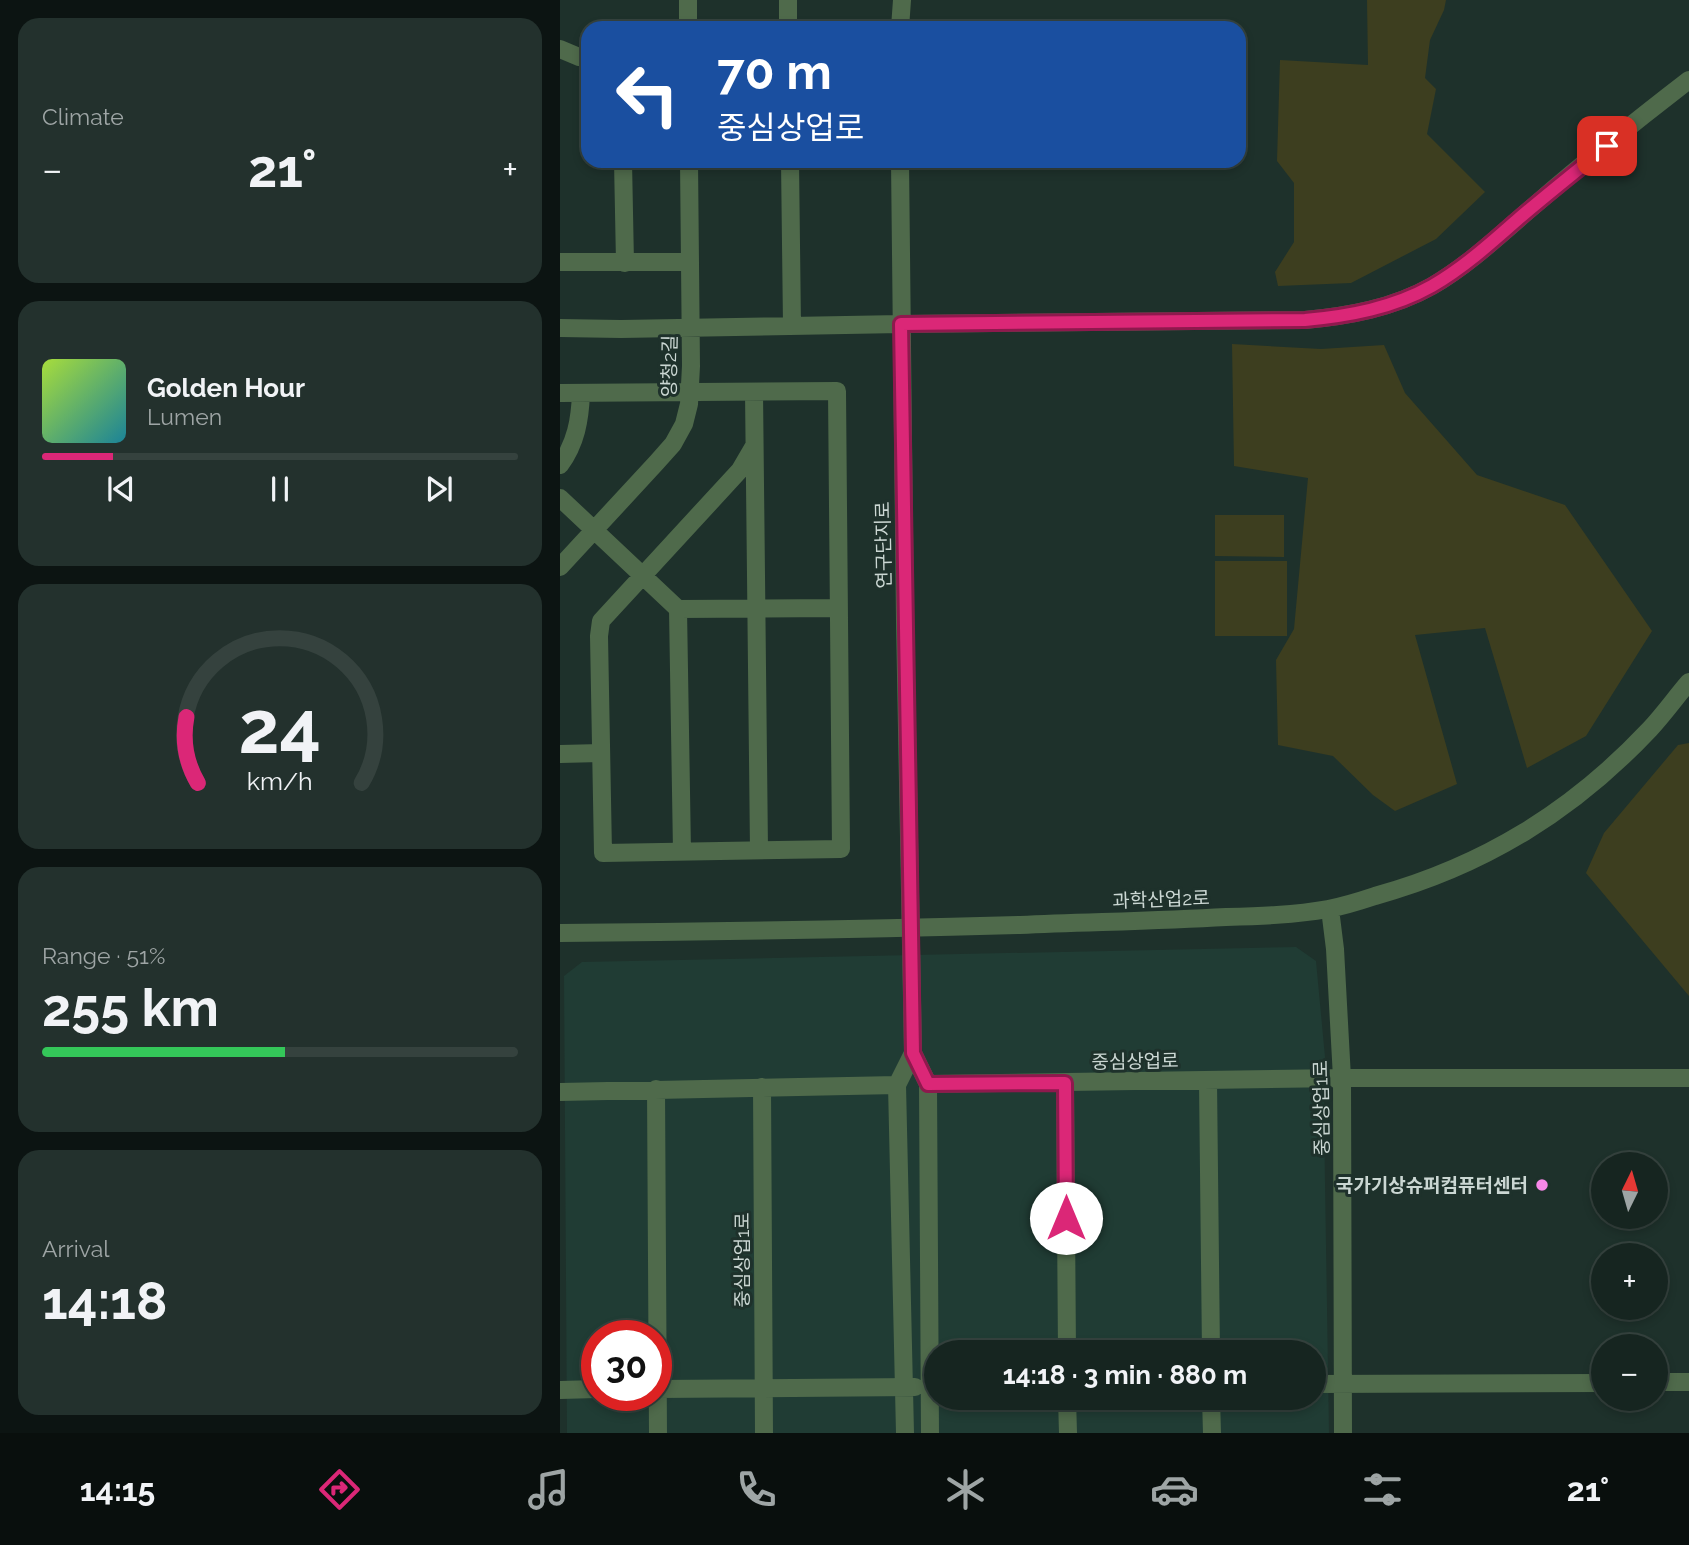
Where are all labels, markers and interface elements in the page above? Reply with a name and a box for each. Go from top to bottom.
text: 70 m [717,43,832,100]
icon: left [602,49,693,140]
text: Climate [42,103,124,130]
text: 중심상업로 [717,109,864,146]
pin [1577,116,1637,176]
icon: arrive [1588,127,1626,165]
text: 21° [248,138,317,199]
text: − [42,147,62,192]
text: + [502,147,518,192]
street label: 양청2길 [657,335,681,397]
text: Golden Hour [147,373,305,403]
text: Lumen [147,403,222,430]
icon: previous [102,470,140,508]
icon: pause [261,470,299,508]
icon: next [420,470,458,508]
street label: 연구단지로 [871,501,895,589]
text: 24 [239,685,321,770]
text: km/h [247,765,313,795]
street label: 과학산업2로 [1112,886,1210,912]
text: Range · 51% [42,942,165,969]
text: 255 km [42,977,219,1038]
street label: 중심상업로 [1091,1049,1179,1073]
street label: 중심상업1로 [1309,1060,1333,1156]
north arrow [1591,1152,1668,1228]
map controls [1591,1152,1668,1411]
place label: 국가기상슈퍼컴퓨터센터 [1336,1174,1528,1196]
marker: 국가기상슈퍼컴퓨터센터 [1534,1177,1550,1193]
position arrow [1029,1181,1103,1255]
street label: 중심상업1로 [731,1212,753,1308]
text: Arrival [42,1235,109,1262]
button: + [1591,1243,1668,1320]
text: 14:18 [42,1270,167,1331]
speed limit sign: 30 [581,1320,672,1411]
button: − [1591,1334,1668,1411]
text: 14:18 · 3 min · 880 m [1003,1360,1247,1390]
icon: directions [315,1465,364,1514]
icon: music [524,1465,573,1514]
icon: phone [732,1465,781,1514]
icon: climate [941,1465,990,1514]
icon: car [1150,1465,1199,1514]
icon: filters [1358,1465,1407,1514]
text: 14:15 [80,1471,155,1508]
text: 21° [1567,1471,1609,1508]

